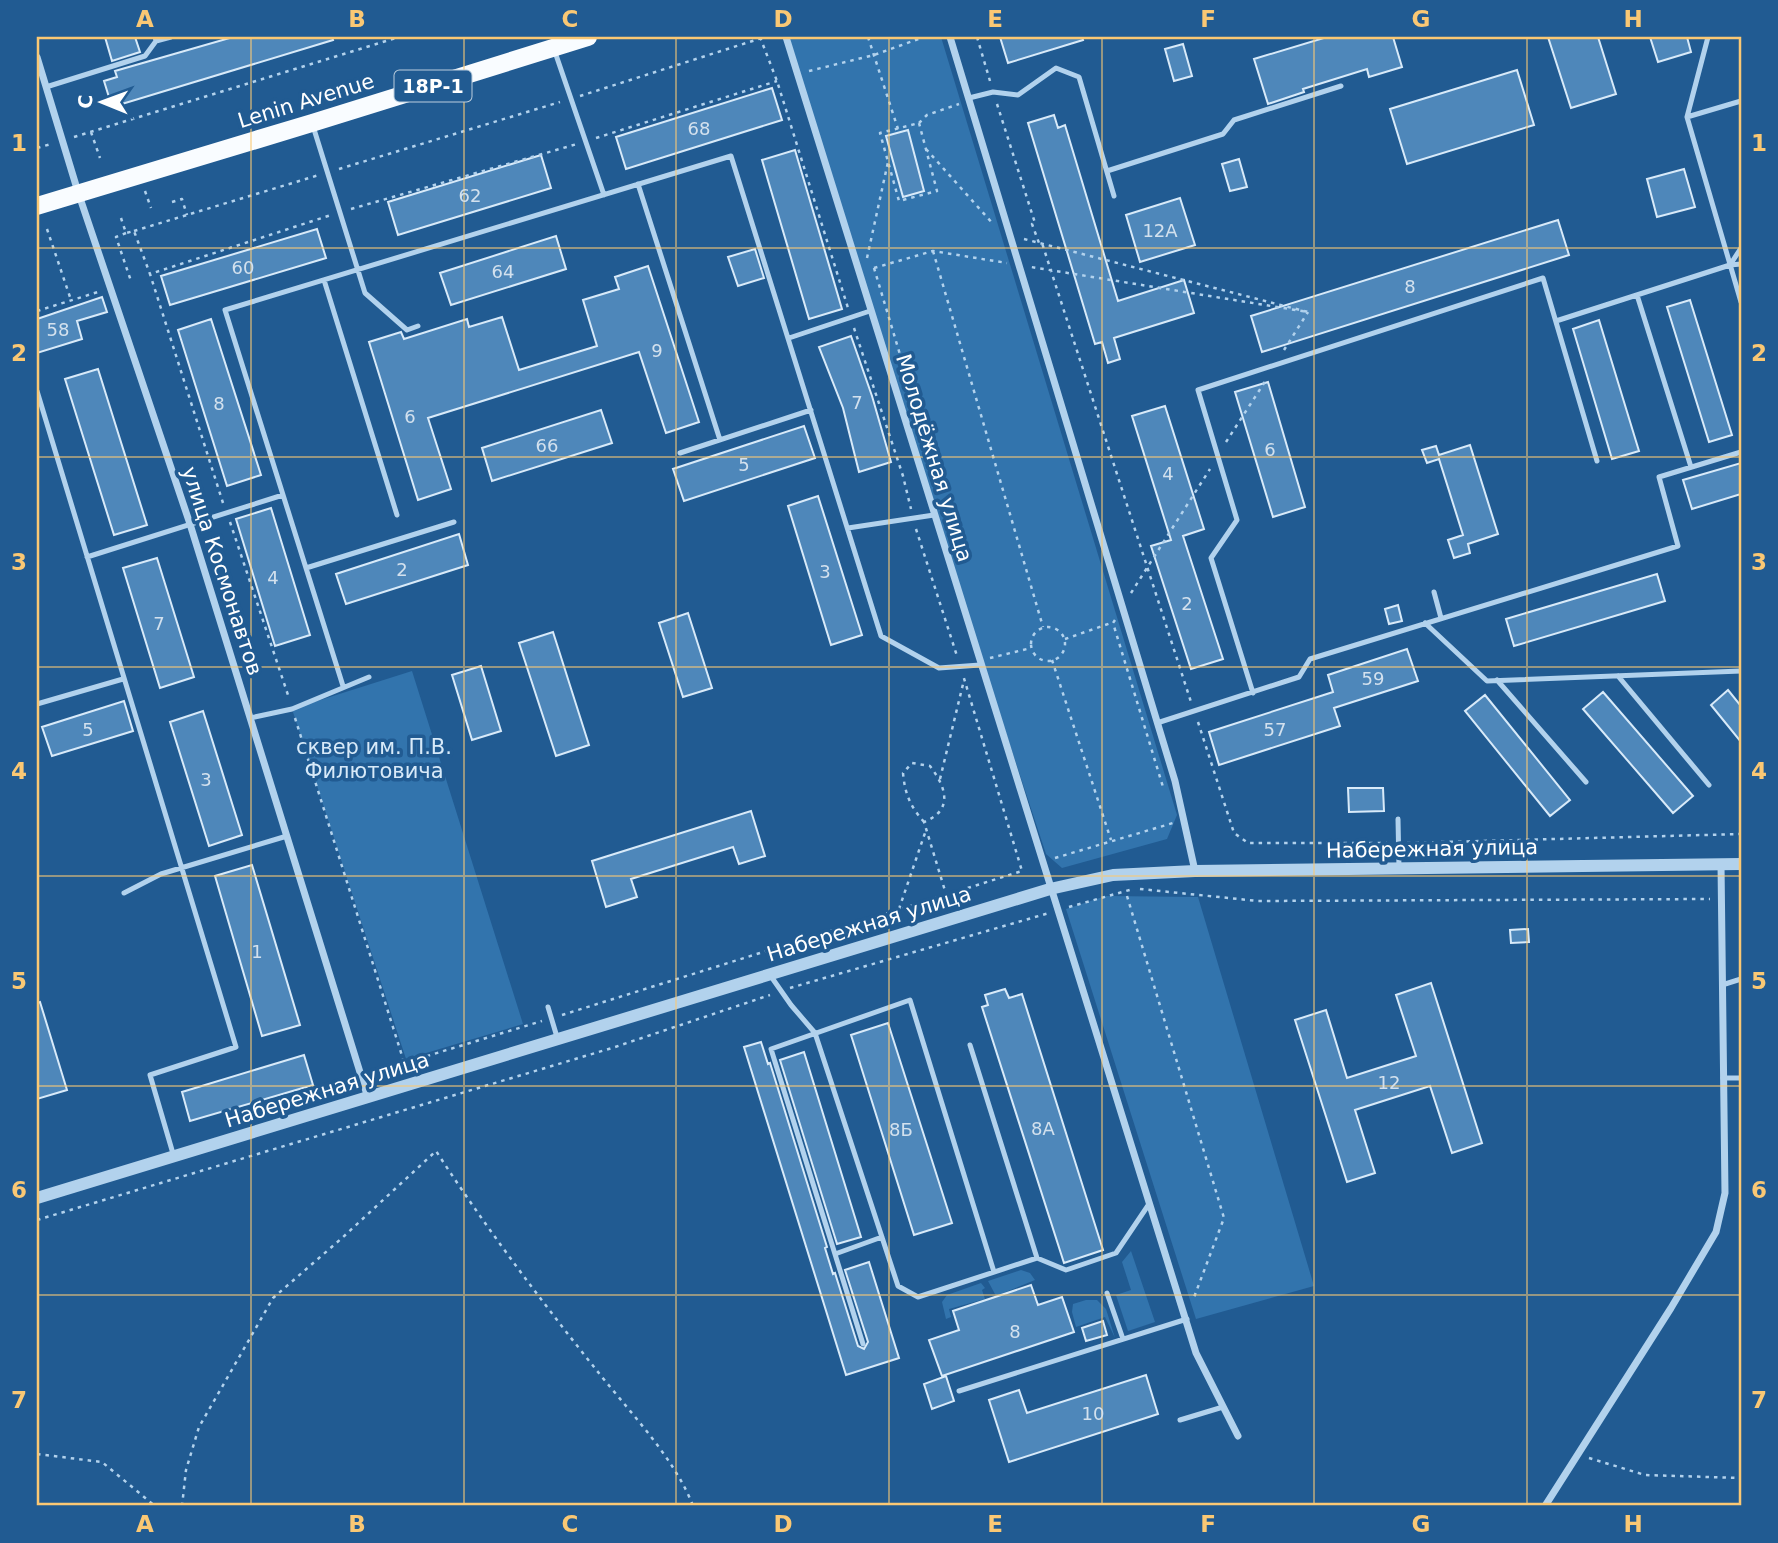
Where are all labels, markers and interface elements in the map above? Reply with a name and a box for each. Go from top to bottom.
text: A [136,6,154,32]
text: B [348,6,366,32]
text: C [562,6,578,32]
text: D [773,6,793,32]
text: E [987,6,1003,32]
text: F [1200,6,1216,32]
text: G [1412,6,1430,32]
text: H [1623,6,1643,32]
north arrow [66,66,136,136]
street label: Lenin Avenue [235,69,377,133]
road number: 18Р-1 [394,71,472,102]
text: С [74,95,96,109]
house number: 68 [688,118,710,139]
text: 1 [11,130,27,156]
text: 1 [1751,130,1767,156]
house number: 62 [459,185,481,206]
house number: 12А [1142,220,1178,241]
house number: 60 [232,257,254,278]
house number: 64 [492,261,514,282]
house number: 8 [1404,276,1416,297]
house number: 58 [47,319,69,340]
text: 2 [11,340,27,366]
house number: 9 [651,340,663,361]
text: 2 [1751,340,1767,366]
street label: Молодёжная улица [891,351,977,565]
house number: 7 [851,392,863,413]
house number: 8 [213,393,225,414]
house number: 6 [404,406,416,427]
house number: 66 [536,435,558,456]
house number: 6 [1264,439,1276,460]
house number: 5 [738,454,750,475]
house number: 4 [1162,463,1174,484]
street label: улица Космонавтов [177,464,267,678]
text: 3 [11,549,27,575]
text: 3 [1751,549,1767,575]
house number: 2 [396,559,408,580]
house number: 3 [819,561,831,582]
house number: 4 [267,567,279,588]
house number: 2 [1181,593,1193,614]
house number: 7 [153,613,165,634]
house number: 59 [1362,668,1384,689]
house number: 5 [82,719,94,740]
house number: 57 [1264,719,1286,740]
park label: сквер им. П.В. Филютовича [296,735,452,783]
text: 4 [11,758,27,784]
text: 4 [1751,758,1767,784]
house number: 3 [200,769,212,790]
street label: Набережная улица [1326,835,1538,863]
street label: Набережная улица [764,881,974,967]
house number: 1 [251,941,263,962]
text: 5 [11,968,27,994]
text: 5 [1751,968,1767,994]
street label: Набережная улица [222,1047,432,1133]
house number: 12 [1378,1072,1400,1093]
house number: 8А [1031,1118,1056,1139]
house number: 8Б [889,1119,913,1140]
text: 6 [11,1177,27,1203]
text: 6 [1751,1177,1767,1203]
house number: 8 [1009,1321,1021,1342]
text: 7 [11,1387,27,1413]
text: 7 [1751,1387,1767,1413]
house number: 10 [1082,1403,1104,1424]
text: A [136,1511,154,1537]
text: B [348,1511,366,1537]
text: C [562,1511,578,1537]
text: D [773,1511,793,1537]
text: E [987,1511,1003,1537]
text: F [1200,1511,1216,1537]
text: G [1412,1511,1430,1537]
text: H [1623,1511,1643,1537]

